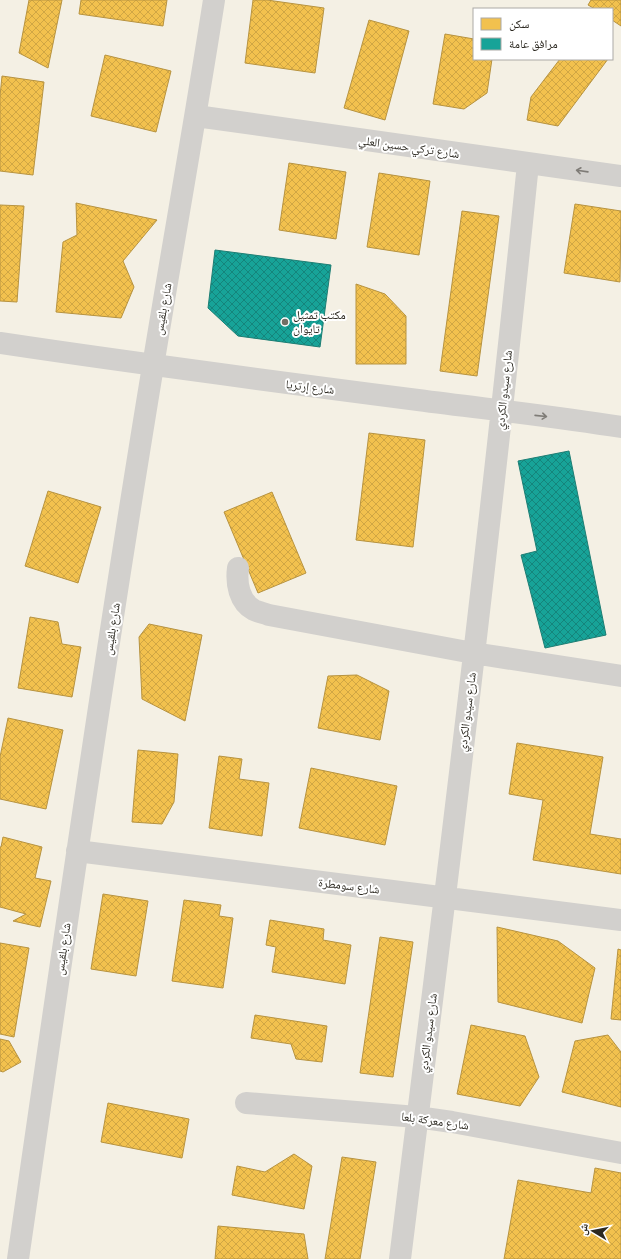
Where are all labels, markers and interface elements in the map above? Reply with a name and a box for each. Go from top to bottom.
legend [473,8,613,60]
text: سكن [509,17,530,31]
text: مرافق عامة [509,37,558,51]
street label: شارع تركي حسين العلي [357,133,460,164]
one-way arrow [576,167,589,175]
street label: شارع بلقيس [152,282,175,336]
place label: مكتب تمثيل تايوان [293,308,346,336]
marker: مكتب تمثيل تايوان [280,317,290,327]
street label: شارع سيدو الكردي [493,349,518,431]
street label: شارع إرتريا [285,377,335,398]
one-way arrow [534,412,547,420]
street label: شارع بلقيس [101,602,124,656]
street label: شارع سيدو الكردي [455,671,482,753]
street label: شارع سومطرة [317,875,381,898]
street label: شارع بلقيس [52,922,75,976]
street label: شارع سيدو الكردي [416,992,443,1074]
street label: شارع معركة بلعا [400,1109,470,1134]
north arrow [573,1211,613,1251]
text: ش [576,1222,592,1236]

